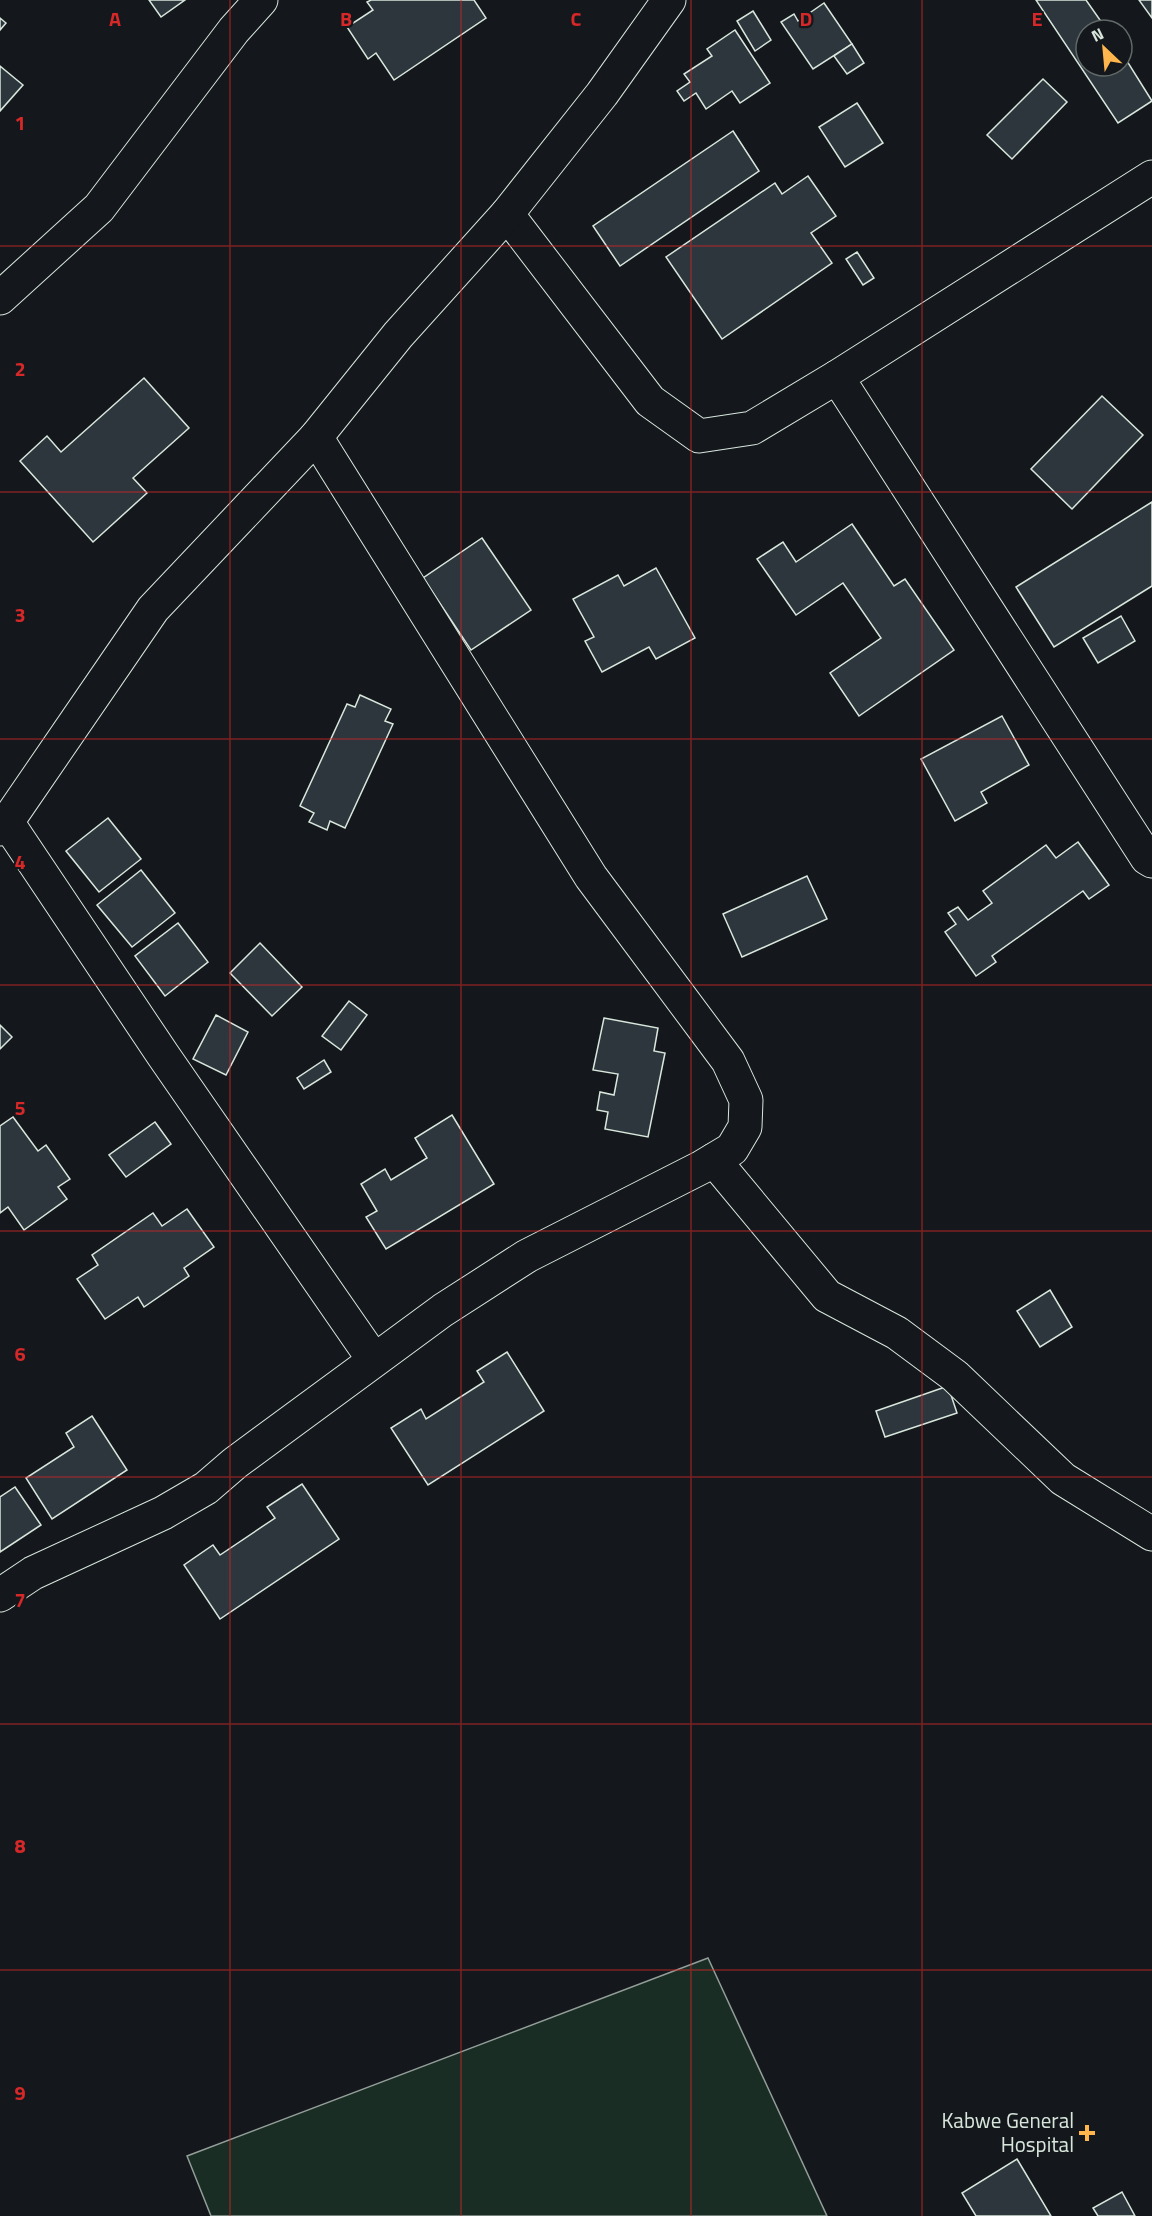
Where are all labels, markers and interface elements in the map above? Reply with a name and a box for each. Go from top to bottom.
text: A [109,3,121,34]
text: B [340,3,352,34]
text: C [571,3,582,34]
text: D [800,3,812,34]
text: E [1031,3,1043,34]
north arrow [1074,18,1134,78]
text: N [1087,21,1108,48]
text: 1 [14,107,26,138]
text: 2 [14,353,26,384]
text: 3 [14,599,26,630]
text: 4 [14,846,26,877]
text: 5 [14,1092,26,1123]
text: 6 [14,1338,26,1369]
text: 7 [14,1584,26,1615]
text: 8 [14,1830,26,1861]
text: 9 [14,2077,26,2108]
place label: Kabwe General Hospital [941,2104,1074,2160]
marker: Kabwe General Hospital [1078,2124,1096,2142]

